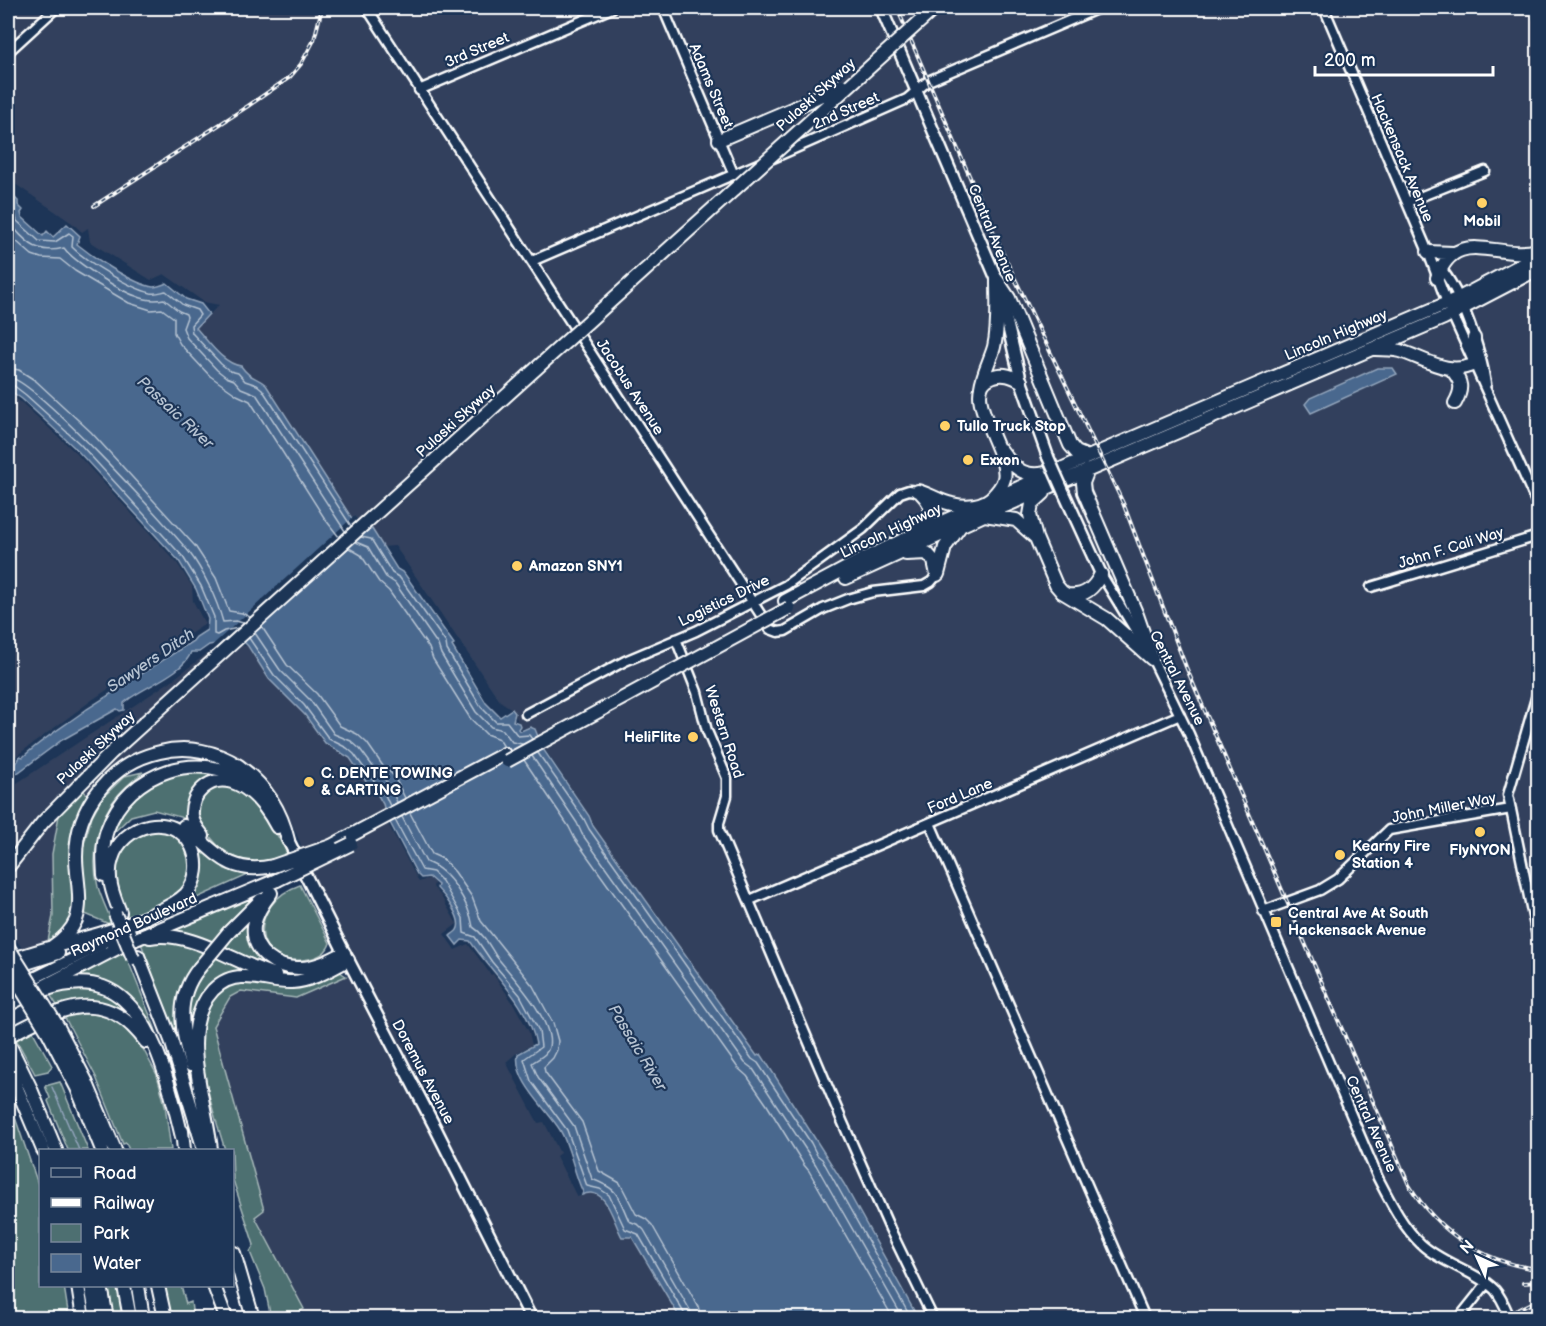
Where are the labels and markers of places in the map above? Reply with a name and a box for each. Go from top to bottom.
marker: Mobil [1475,196,1489,210]
place label: Mobil [1463,212,1501,231]
place label: Tullo Truck Stop [957,417,1066,436]
marker: Tullo Truck Stop [938,419,952,433]
place label: Exxon [980,451,1020,470]
marker: Exxon [961,453,975,467]
place label: Amazon SNY1 [528,557,623,576]
marker: Amazon SNY1 [510,559,524,573]
place label: HeliFlite [624,728,681,747]
marker: HeliFlite [686,730,700,744]
place label: C. DENTE TOWING & CARTING [321,764,453,800]
marker: C. DENTE TOWING & CARTING [302,775,316,789]
marker: FlyNYON [1473,825,1487,839]
place label: Kearny Fire Station 4 [1352,837,1430,873]
place label: FlyNYON [1449,841,1511,860]
marker: Kearny Fire Station 4 [1333,848,1347,862]
place label: Central Ave At South Hackensack Avenue [1288,904,1429,940]
marker: Central Ave At South Hackensack Avenue [1269,915,1283,929]

